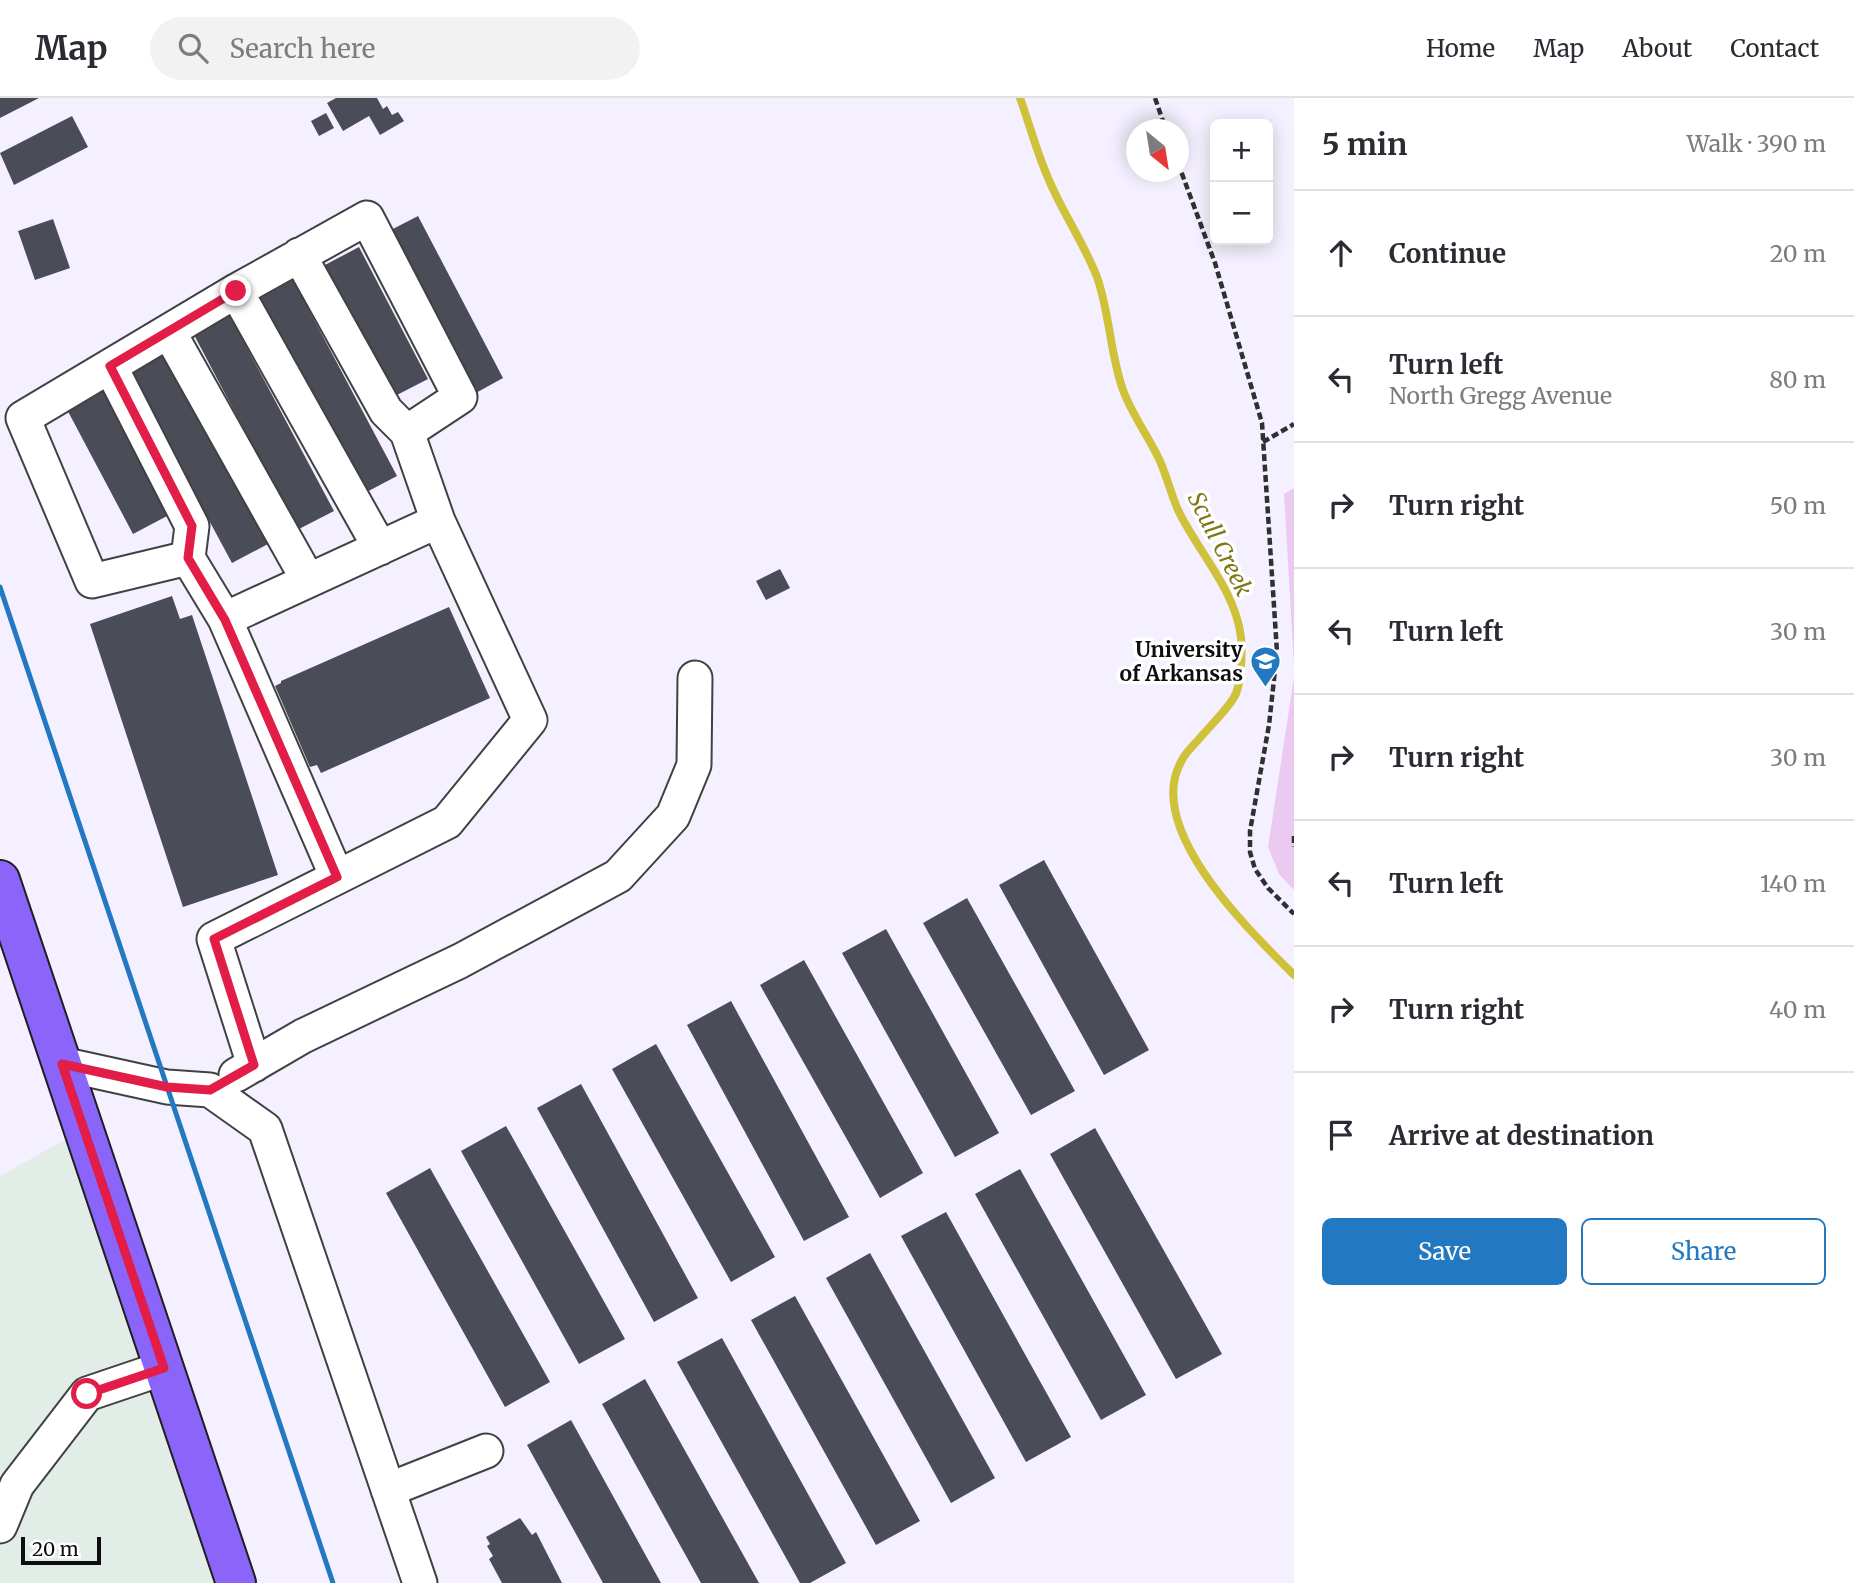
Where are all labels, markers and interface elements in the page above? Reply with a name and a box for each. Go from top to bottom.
search box [150,17,640,80]
text: Map [35,28,108,69]
icon: search [174,29,212,67]
text: Search here [230,32,375,65]
text: Home [1426,33,1495,64]
text: Map [1533,33,1584,64]
text: About [1622,33,1692,64]
text: Contact [1730,33,1819,64]
north arrow [1126,119,1189,182]
map controls [1210,119,1273,245]
button: + [1210,119,1273,182]
text: 5 min [1322,125,1407,163]
text: Walk · 390 m [1687,129,1826,158]
button: − [1210,182,1273,245]
icon: ahead [1322,234,1360,272]
text: Continue [1389,237,1506,270]
text: 20 m [1770,239,1826,268]
route end [220,275,251,306]
text: Turn left [1389,348,1503,381]
icon: left [1322,360,1360,398]
text: 80 m [1769,365,1826,394]
text: North Gregg Avenue [1389,381,1612,410]
icon: right [1322,486,1360,524]
water label: Scull Creek [1182,487,1259,601]
text: Turn right [1389,489,1524,522]
text: 50 m [1770,491,1826,520]
icon: left [1322,612,1360,650]
text: Turn left [1389,615,1503,648]
text: 30 m [1770,617,1826,646]
place label: University of Arkansas [1120,636,1244,687]
school or university icon: University of Arkansas [1249,645,1283,689]
icon: right [1322,738,1360,776]
text: Turn right [1389,741,1524,774]
text: 30 m [1770,743,1826,772]
icon: left [1322,864,1360,902]
text: Turn left [1389,867,1503,900]
text: 140 m [1760,869,1826,898]
icon: right [1322,990,1360,1028]
text: Turn right [1389,993,1524,1026]
text: 40 m [1769,995,1826,1024]
icon: arrive [1322,1116,1360,1154]
text: Arrive at destination [1389,1119,1654,1152]
button: Save [1322,1218,1567,1285]
button: Share [1581,1218,1826,1285]
route start [71,1378,102,1409]
scale bar [21,1534,102,1566]
text: 20 m [32,1537,79,1561]

